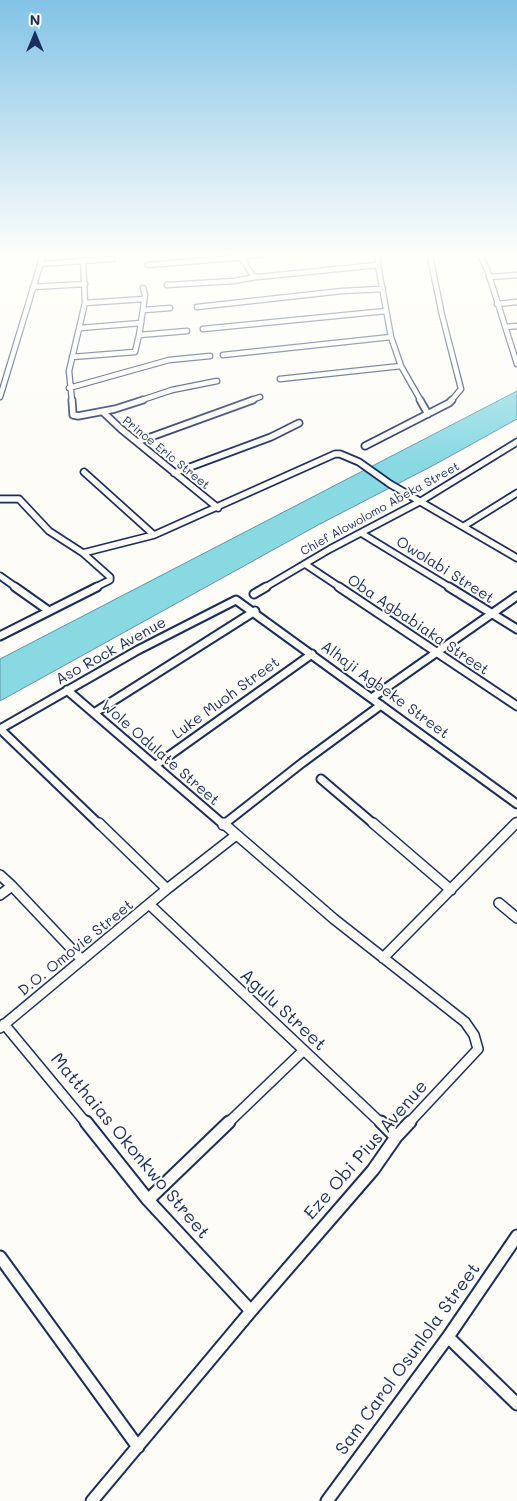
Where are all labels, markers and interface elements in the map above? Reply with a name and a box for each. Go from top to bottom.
north arrow [10,10,60,60]
text: N [30,10,40,29]
street label: Prince Eric Street [120,414,212,492]
street label: Chief Alowolomo Abeka Street [298,459,462,559]
street label: Owolabi Street [393,533,497,607]
street label: Oba Agbabiaka Street [344,571,492,679]
street label: Aso Rock Avenue [53,613,169,689]
street label: Alhaji Agbeke Street [317,637,453,743]
street label: Luke Muoh Street [169,653,283,743]
street label: Wole Odulate Street [97,697,223,809]
street label: D.O. Omovie Street [15,896,137,1000]
street label: Agulu Street [235,965,331,1055]
street label: Matthaias Okonkwo Street [46,1049,214,1243]
street label: Eze Obi Pius Avenue [300,1076,432,1224]
street label: Sam Carol Osunlola Street [331,1259,485,1459]

